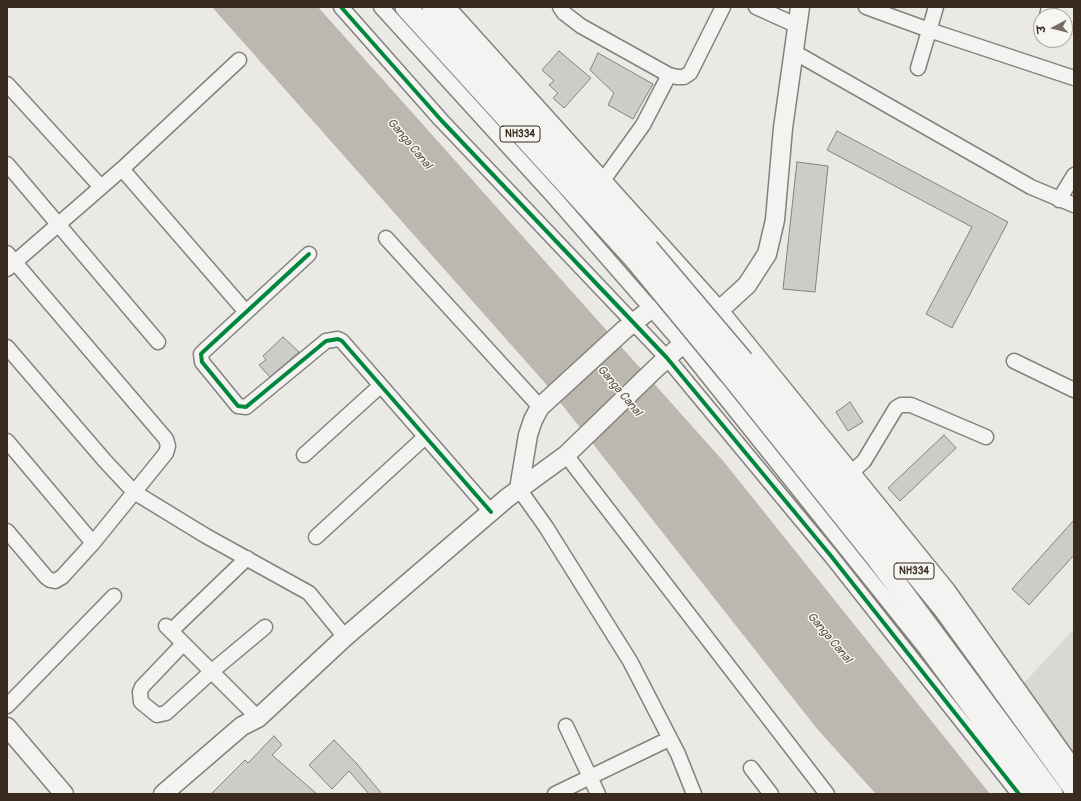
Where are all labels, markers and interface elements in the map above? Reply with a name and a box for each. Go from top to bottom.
north arrow [1033,8,1073,48]
text: उ [1035,25,1048,34]
water label: Ganga Canal [384,116,434,172]
road number: NH334 [500,126,540,142]
water label: Ganga Canal [594,363,644,419]
road number: NH334 [894,563,934,579]
water label: Ganga Canal [804,610,854,666]

